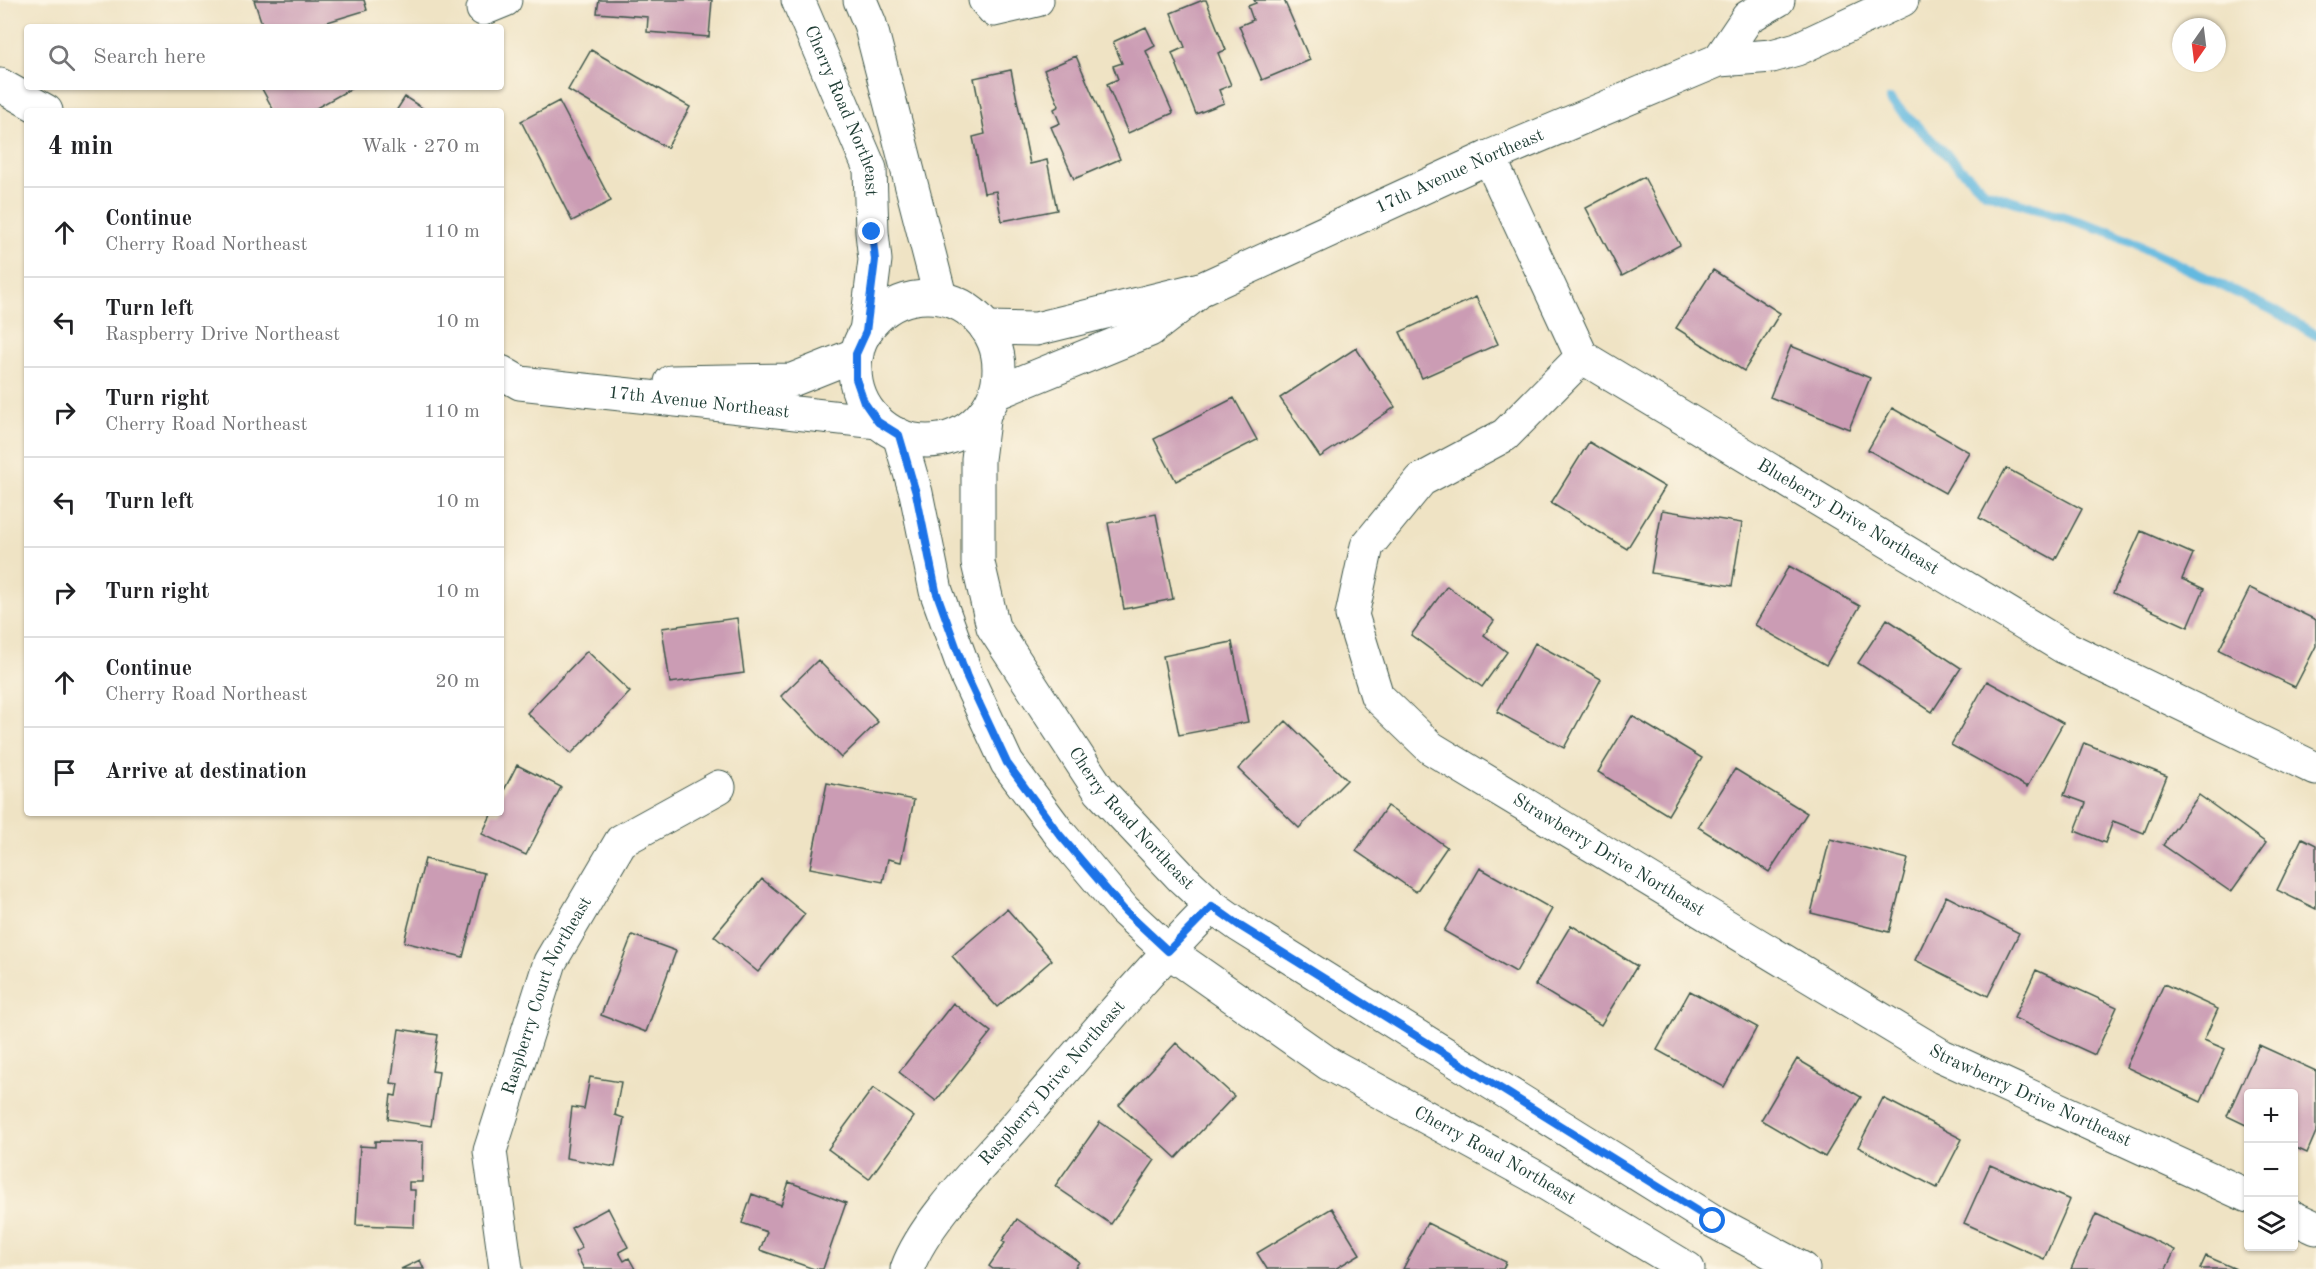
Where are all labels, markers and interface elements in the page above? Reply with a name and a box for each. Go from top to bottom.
north arrow [2172,18,2226,72]
street label: Cherry Road Northeast [801,23,880,197]
search box [24,24,504,90]
icon: search [45,41,78,74]
text: Search here [93,46,206,68]
street label: 17th Avenue Northeast [1373,126,1546,217]
text: 4 min [48,134,113,160]
text: Walk · 270 m [361,137,480,157]
text: Continue [105,208,192,230]
icon: ahead [48,216,81,249]
route end [858,218,884,244]
text: 110 m [424,222,480,242]
text: Cherry Road Northeast [105,235,307,255]
text: Turn left [105,298,194,320]
icon: left [48,306,81,339]
text: 10 m [435,312,480,332]
text: Raspberry Drive Northeast [105,325,340,345]
street label: 17th Avenue Northeast [608,384,790,421]
text: Turn right [105,388,209,410]
icon: right [48,396,81,429]
text: 110 m [424,402,480,422]
text: Cherry Road Northeast [105,415,307,435]
street label: Blueberry Drive Northeast [1754,456,1942,578]
icon: left [48,486,81,519]
text: Turn left [105,491,194,513]
text: 10 m [435,492,480,512]
icon: right [48,576,81,609]
text: Turn right [105,581,209,603]
text: 10 m [435,582,480,602]
text: Continue [105,658,192,680]
icon: ahead [48,666,81,699]
text: 20 m [435,672,480,692]
text: Cherry Road Northeast [105,685,307,705]
street label: Cherry Road Northeast [1065,744,1197,893]
icon: arrive [48,756,81,789]
text: Arrive at destination [105,761,307,783]
street label: Strawberry Drive Northeast [1510,791,1708,920]
street label: Raspberry Court Northeast [499,894,595,1097]
street label: Raspberry Drive Northeast [976,997,1129,1169]
street label: Strawberry Drive Northeast [1926,1041,2134,1150]
map controls [2244,1089,2298,1251]
button: + [2244,1089,2298,1143]
street label: Cherry Road Northeast [1411,1103,1579,1208]
button: − [2244,1143,2298,1197]
button: layers [2244,1197,2298,1251]
route start [1699,1207,1725,1233]

